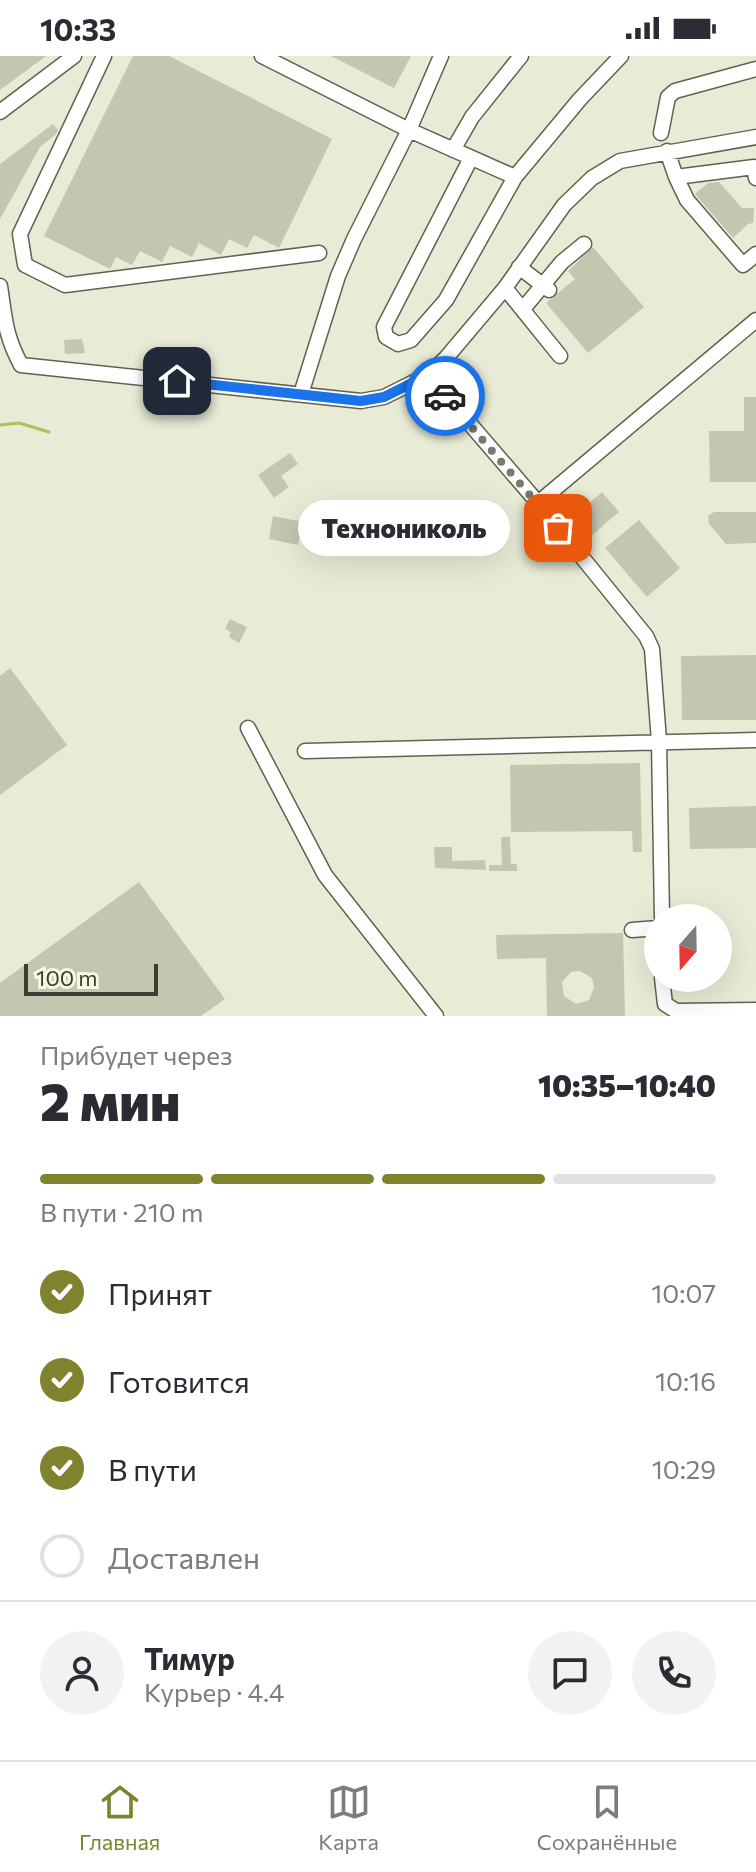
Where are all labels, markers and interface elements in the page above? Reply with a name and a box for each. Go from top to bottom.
text: 10:33 [40,10,116,47]
pin [143,347,211,415]
courier [405,356,485,436]
icon: home [155,359,199,403]
icon: car [423,374,467,418]
pin [524,494,592,562]
callout: Технониколь [298,500,510,556]
icon: bag [536,506,580,550]
text: Технониколь [321,512,487,543]
north arrow [644,904,732,992]
map controls [644,904,732,992]
scale bar [24,960,158,996]
text: 100 m [36,964,98,991]
text: Прибудет через [40,1039,233,1070]
text: 10:35–10:40 [538,1066,716,1103]
text: 2 мин [40,1068,180,1132]
text: В пути · 210 m [40,1196,203,1227]
icon: check [40,1270,84,1314]
text: Принят [108,1274,212,1311]
text: 10:07 [651,1277,716,1308]
icon: check [40,1358,84,1402]
text: Готовится [108,1362,250,1399]
text: 10:16 [655,1365,716,1396]
icon: check [40,1446,84,1490]
text: В пути [108,1450,197,1487]
text: 10:29 [652,1453,716,1484]
text: Доставлен [108,1538,260,1575]
button: person [40,1631,124,1715]
button: chat [528,1631,612,1715]
button: phone [632,1631,716,1715]
text: Тимур [144,1639,235,1676]
text: Курьер · 4.4 [144,1676,284,1707]
tab: Главная [79,1780,160,1855]
tab: Карта [318,1780,379,1855]
tab: Сохранённые [537,1780,677,1855]

